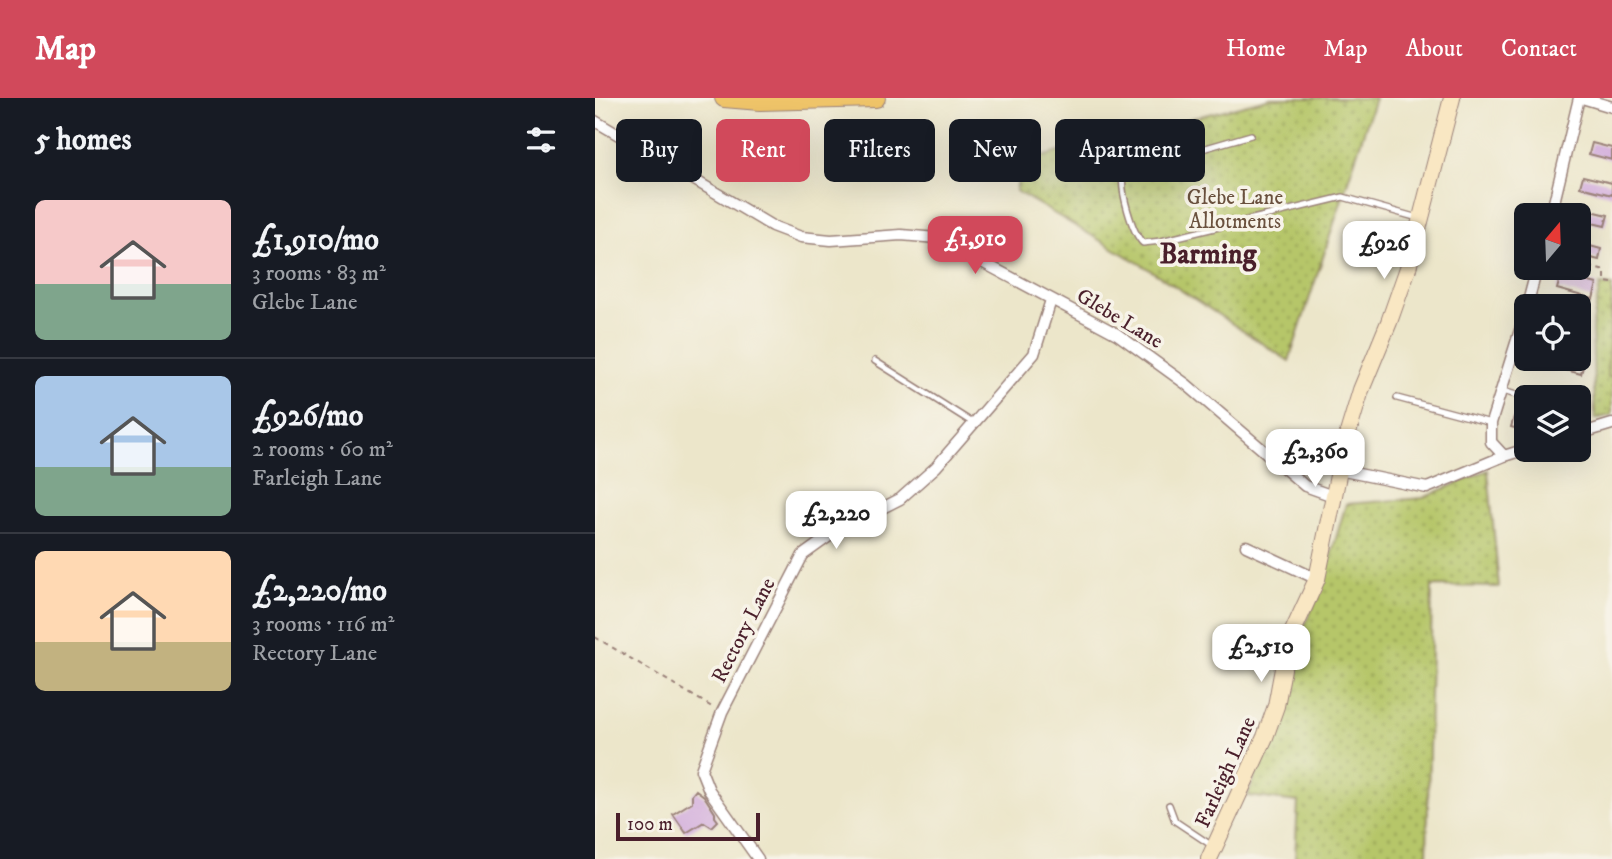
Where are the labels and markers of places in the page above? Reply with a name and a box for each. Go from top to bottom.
pin: £1,910 [918,216,1032,276]
pin: £926 [1343,222,1425,281]
pin: £2,360 [1258,430,1372,489]
pin: £2,220 [779,491,893,551]
pin: £2,510 [1204,624,1318,684]

